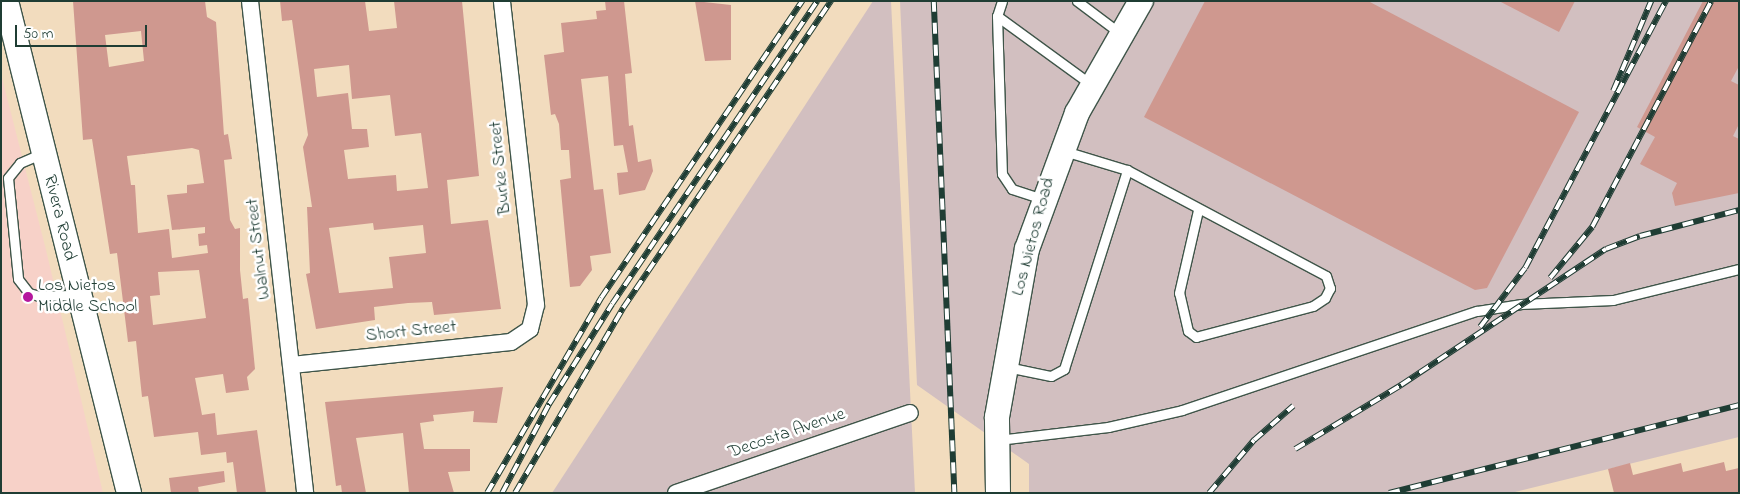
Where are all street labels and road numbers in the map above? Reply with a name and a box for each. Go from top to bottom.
street label: Burke Street [485,120,517,216]
street label: Rivera Road [38,173,80,263]
street label: Los Nietos Road [1008,176,1060,298]
street label: Walnut Street [242,197,276,301]
street label: Short Street [365,317,457,347]
street label: Decosta Avenue [726,404,848,464]

